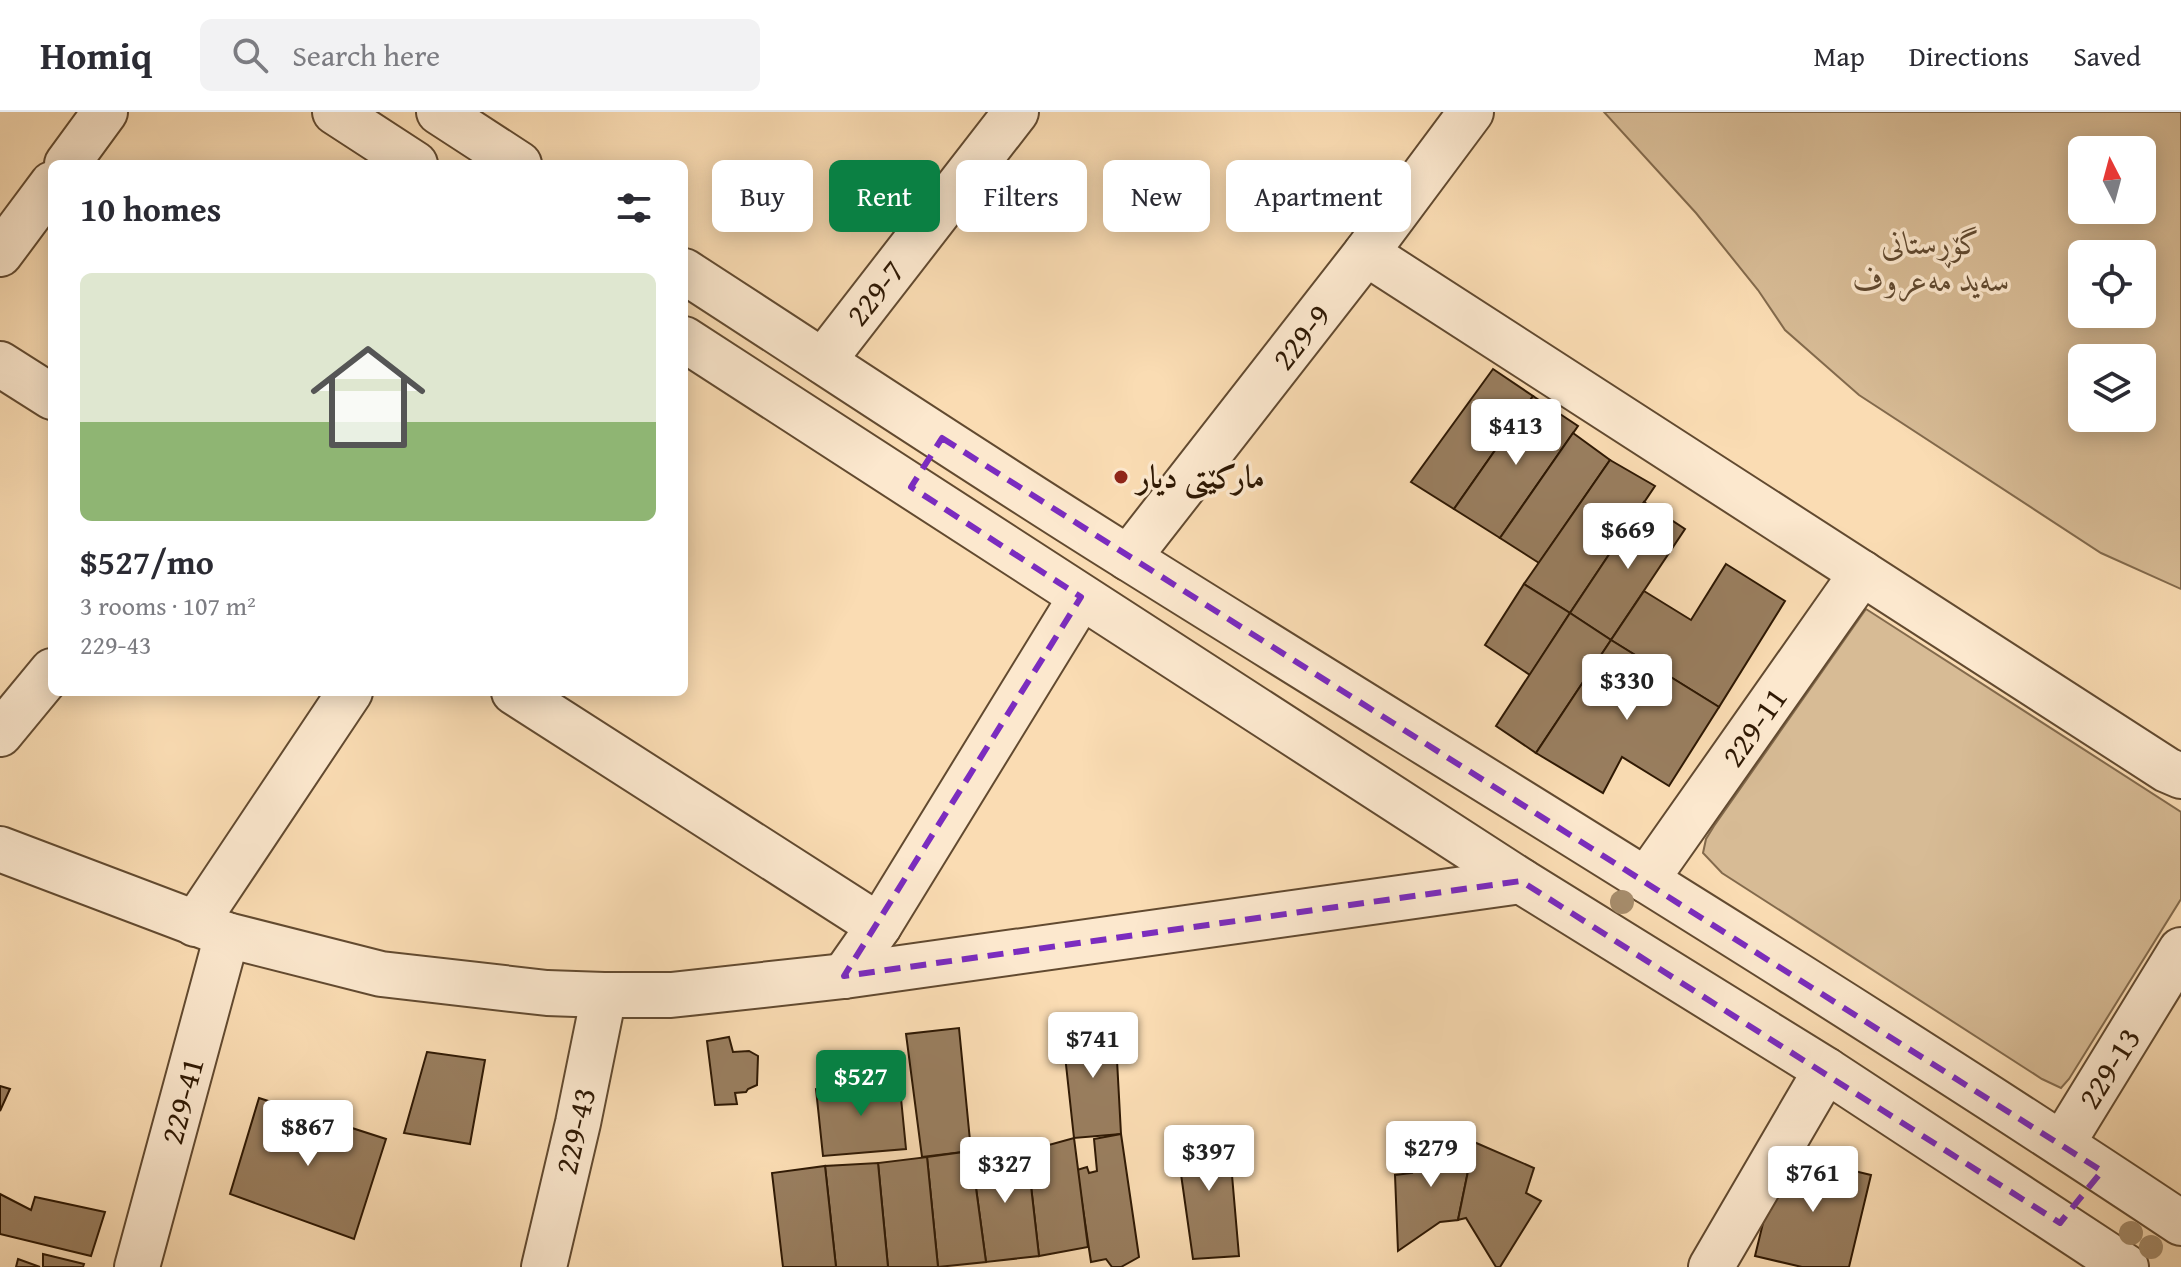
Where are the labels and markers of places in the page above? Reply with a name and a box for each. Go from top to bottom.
pin: $413 [1469,399,1563,467]
place label: مارکێتی دیار [1134,453,1265,500]
marker: مارکێتی دیار [1112,468,1130,486]
pin: $669 [1581,503,1675,571]
pin: $330 [1580,654,1674,722]
pin: $741 [1046,1012,1140,1080]
pin: $527 [814,1050,908,1118]
pin: $867 [261,1100,355,1168]
pin: $279 [1384,1121,1478,1189]
pin: $397 [1162,1125,1256,1193]
pin: $327 [958,1137,1052,1205]
pin: $761 [1766,1146,1860,1214]

